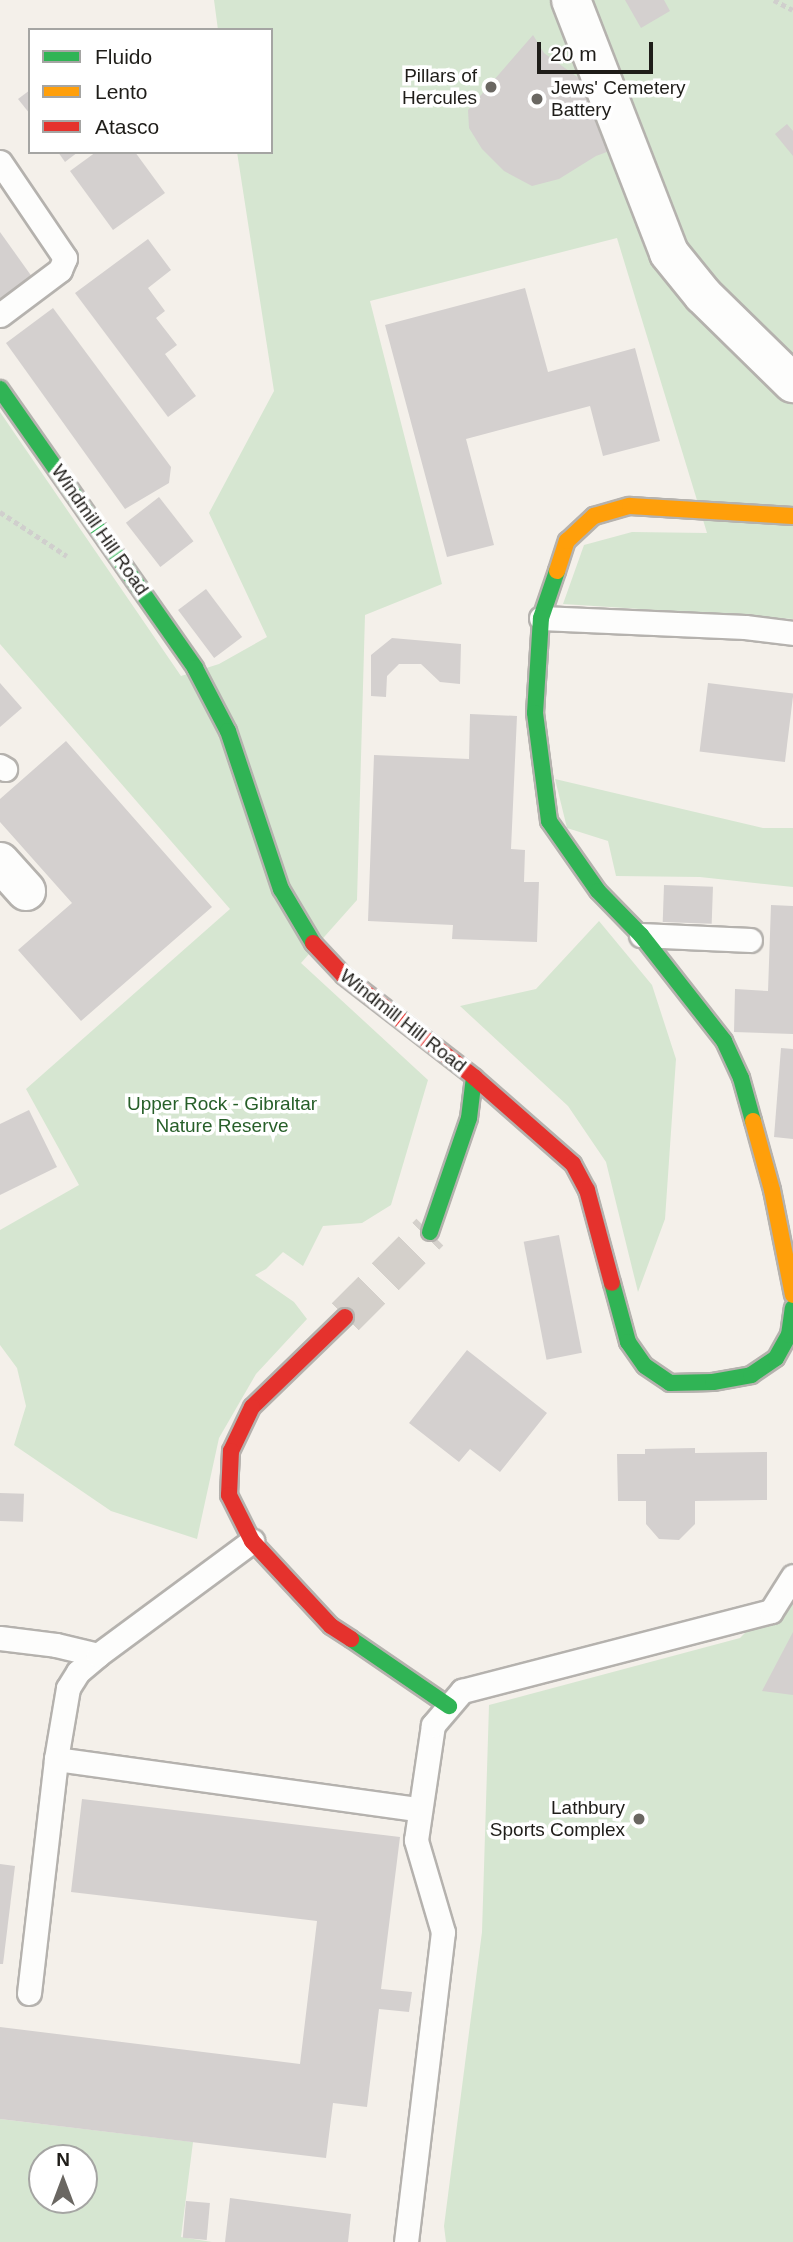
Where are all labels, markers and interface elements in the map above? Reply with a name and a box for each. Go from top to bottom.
legend [28,28,273,154]
scale bar [541,28,656,72]
text: 20 m [550,42,597,65]
text: Fluido [95,45,152,68]
place label: Pillars of Hercules [402,65,477,109]
place label: Jews' Cemetery Battery [551,77,686,121]
marker: Pillars of Hercules [483,79,499,95]
text: Lento [95,80,148,103]
marker: Jews' Cemetery Battery [529,91,545,107]
text: Atasco [95,115,159,138]
street label: Windmill Hill Road [46,460,154,600]
street label: Windmill Hill Road [335,965,471,1077]
park label: Upper Rock - Gibraltar Nature Reserve [127,1093,317,1137]
place label: Lathbury Sports Complex [490,1797,625,1841]
marker: Lathbury Sports Complex [631,1811,647,1827]
north arrow [28,2144,98,2214]
text: N [56,2149,70,2170]

